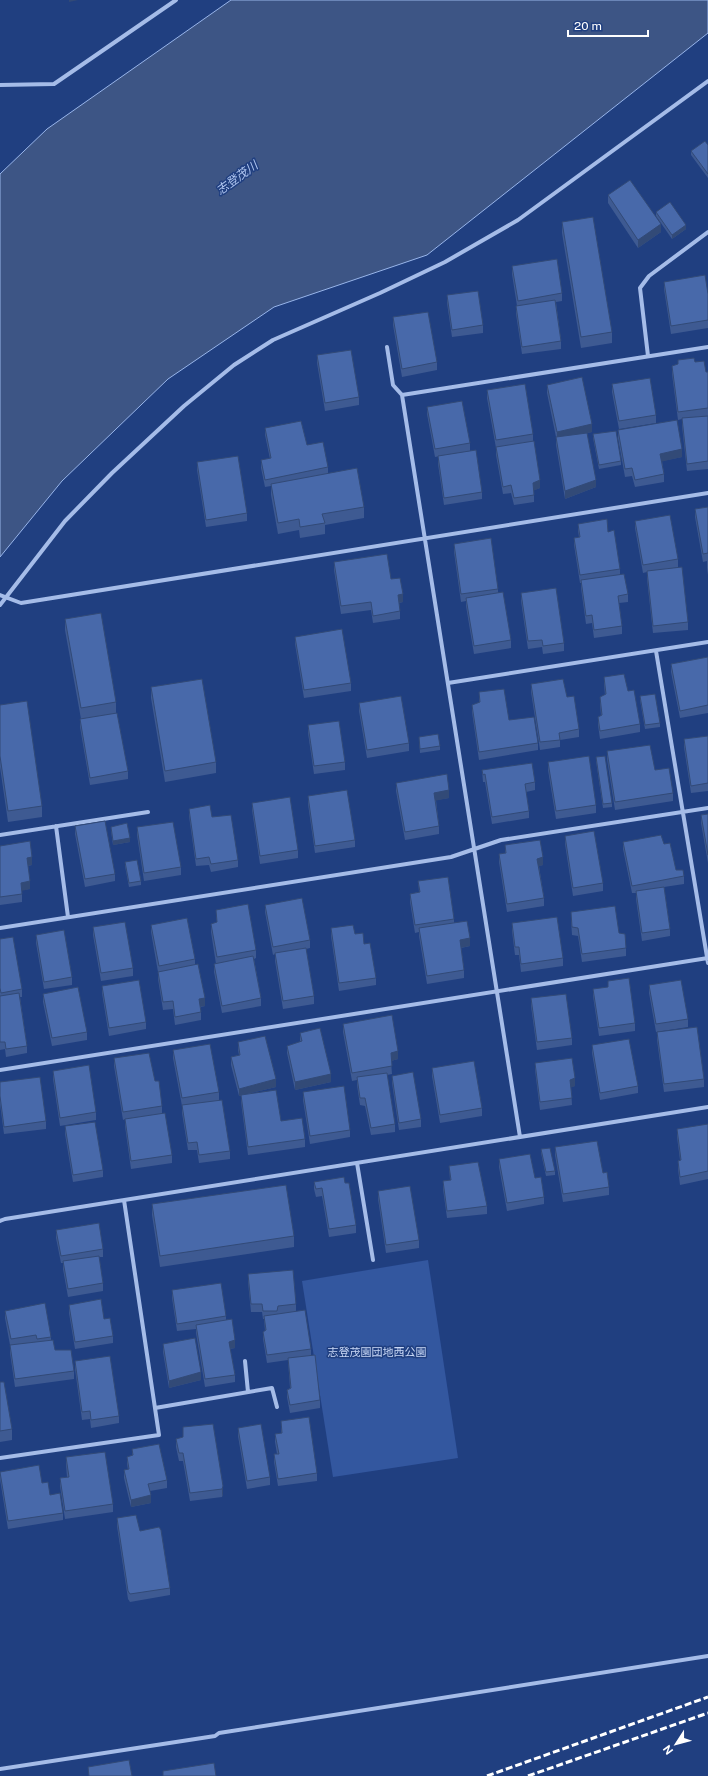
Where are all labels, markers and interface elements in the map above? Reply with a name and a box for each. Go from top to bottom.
scale bar [568,12,648,38]
text: 20 m [574,19,602,33]
water label: 志登茂川 [213,157,262,198]
park label: 志登茂園団地西公園 [328,1346,427,1358]
north arrow [656,1724,696,1764]
text: N [661,1743,675,1757]

